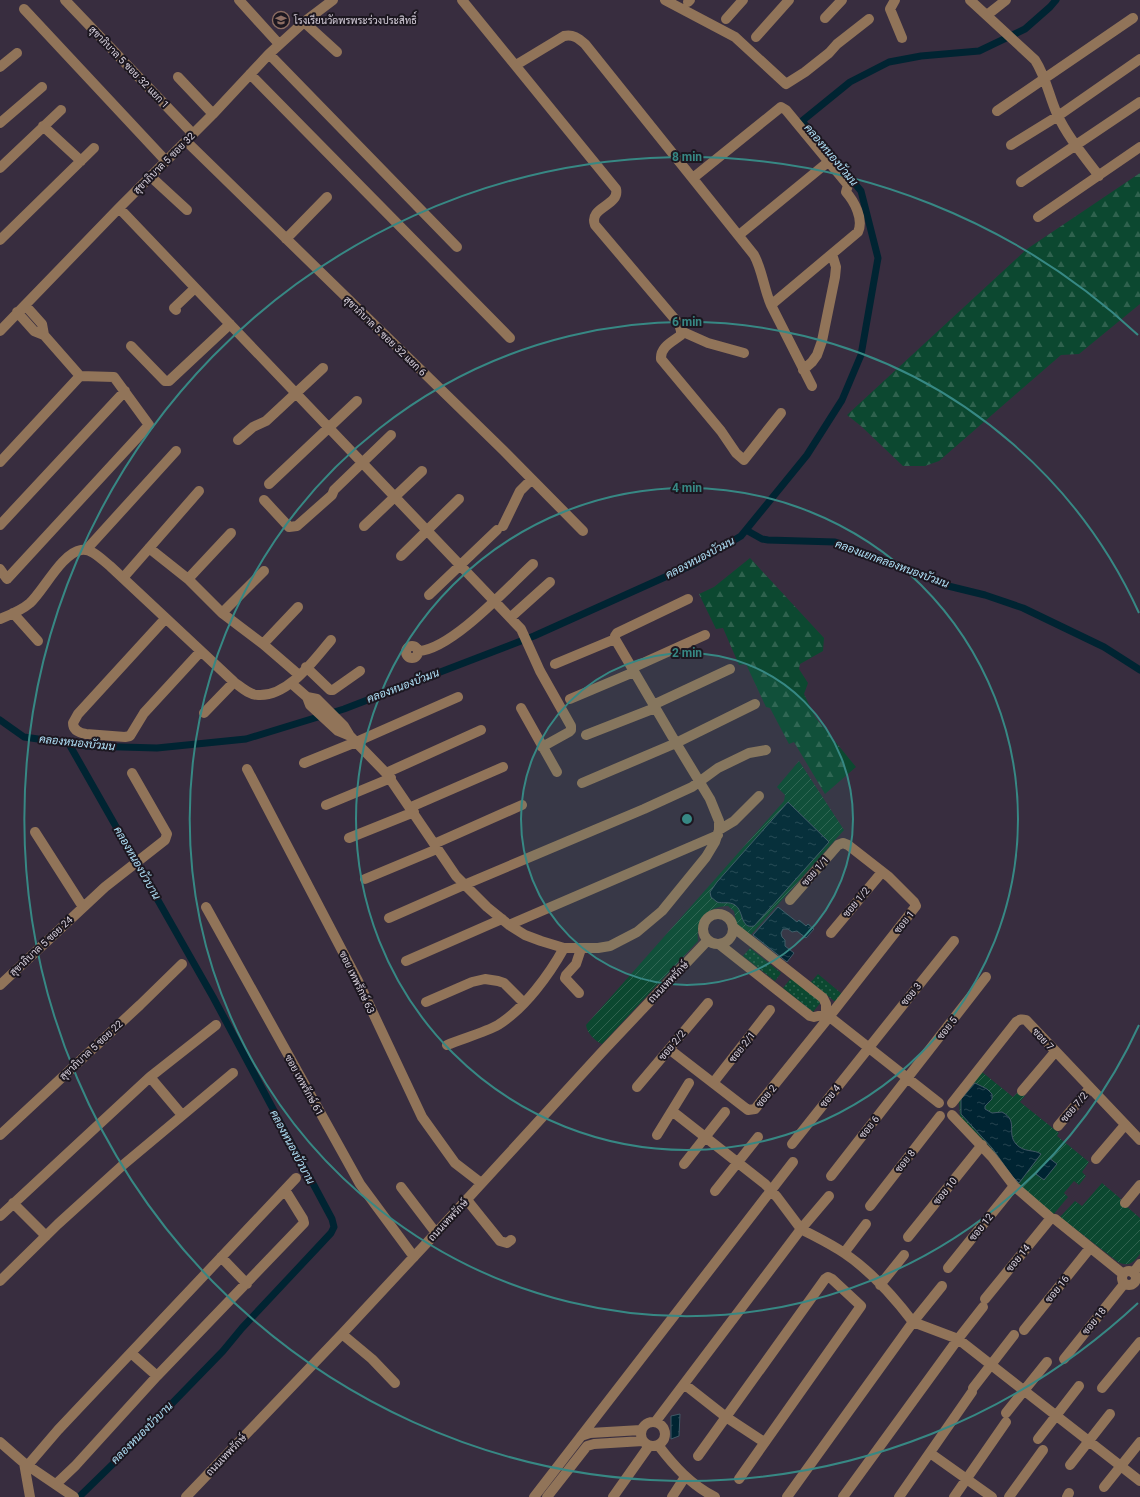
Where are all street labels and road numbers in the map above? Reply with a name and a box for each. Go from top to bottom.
street label: สุขาภิบาล 5 ซอย 32 แยก 1 [85,24,171,112]
street label: สุขาภิบาล 5 ซอย 32 [131,130,199,197]
street label: สุขาภิบาล 5 ซอย 32 แยก 6 [340,294,429,380]
street label: ซอย 1/1 [799,854,831,888]
street label: ซอย 1/2 [840,885,872,919]
street label: ซอย 1 [892,908,916,936]
street label: สุขาภิบาล 5 ซอย 24 [7,914,76,979]
street label: ซอย เทพรักษ์ 63 [337,948,379,1015]
street label: ถนนเทพรักษ์ [644,958,690,1005]
street label: ซอย 3 [899,980,923,1008]
street label: ซอย 5 [935,1014,960,1042]
street label: สุขาภิบาล 5 ซอย 22 [57,1018,126,1083]
street label: ซอย 7 [1030,1026,1056,1052]
street label: ซอย 2/2 [656,1028,688,1062]
street label: ซอย 2/1 [727,1030,757,1064]
street label: ซอย เทพรักษ์ 61 [283,1052,327,1117]
street label: ซอย 2 [753,1082,779,1109]
street label: ซอย 4 [818,1082,843,1110]
street label: ซอย 7/2 [1058,1090,1090,1124]
street label: ซอย 6 [857,1113,882,1141]
street label: ซอย 8 [893,1147,918,1175]
street label: ซอย 10 [931,1175,959,1207]
street label: ถนนเทพรักษ์ [425,1195,470,1243]
street label: ซอย 12 [967,1211,995,1243]
street label: ซอย 14 [1004,1242,1032,1274]
street label: ซอย 16 [1043,1273,1071,1305]
street label: ซอย 18 [1080,1305,1108,1337]
street label: ถนนเทพรักษ์ [202,1431,248,1478]

